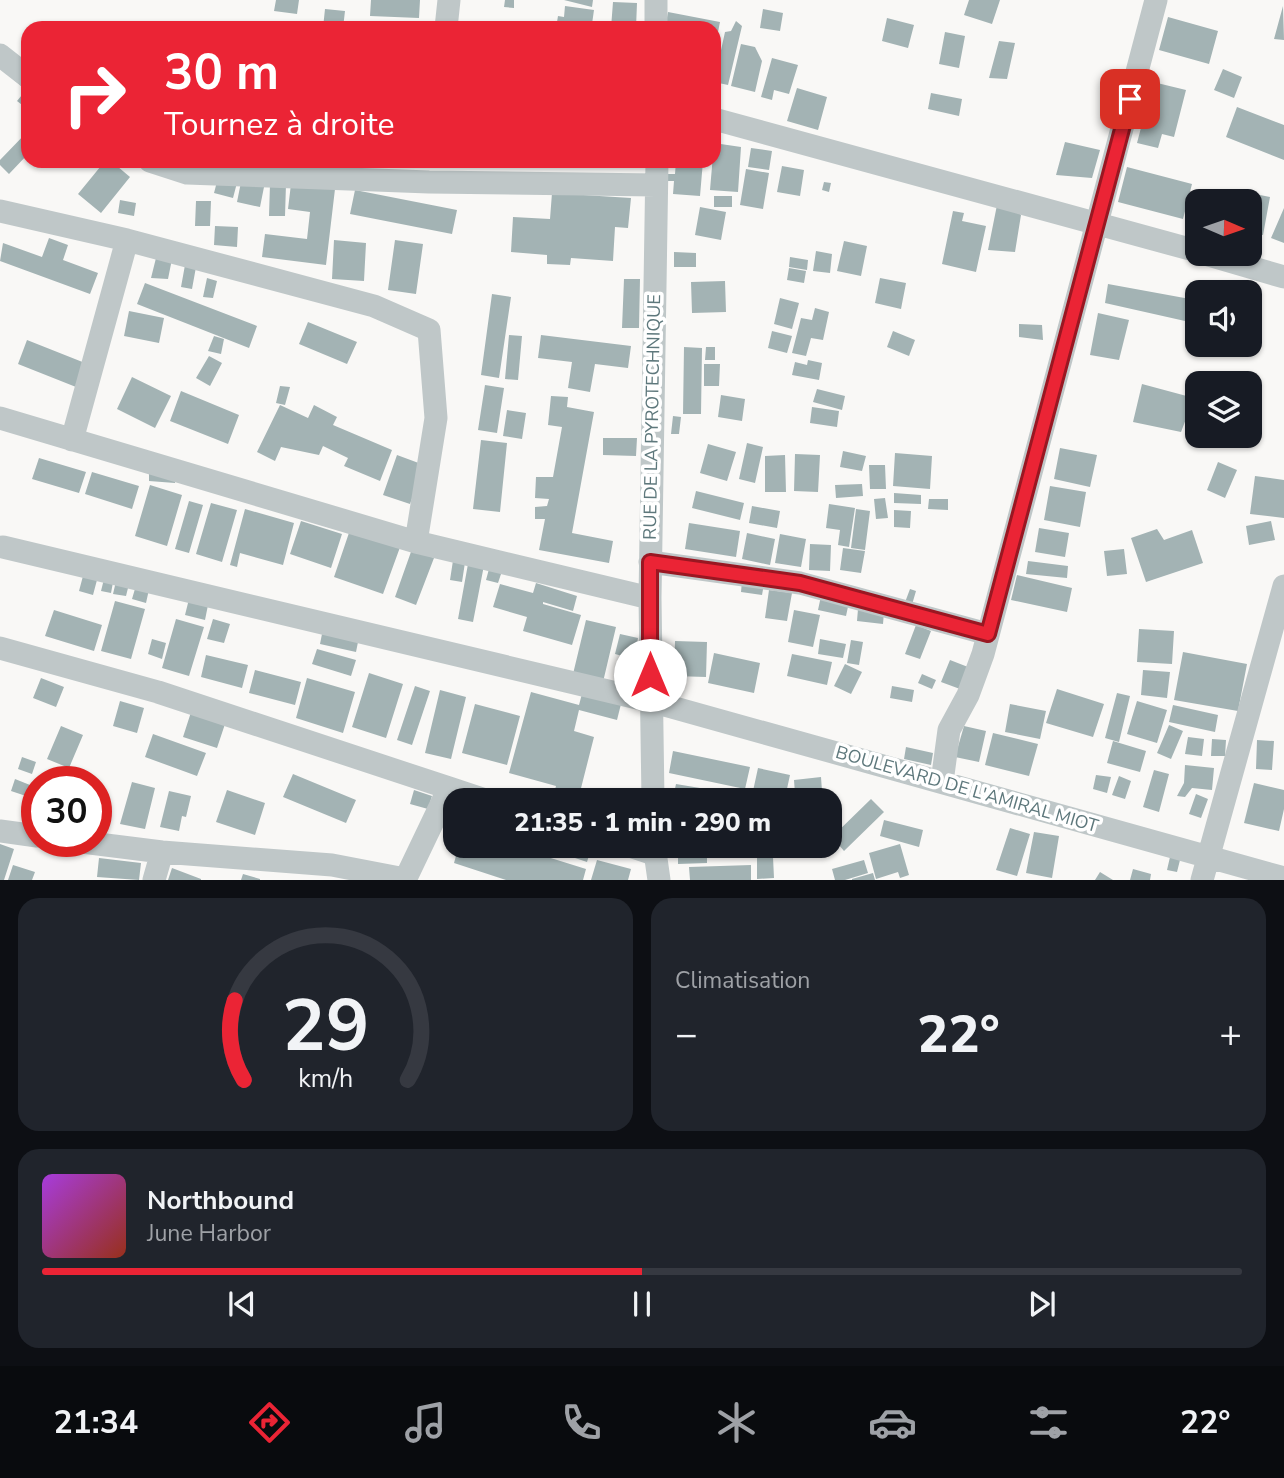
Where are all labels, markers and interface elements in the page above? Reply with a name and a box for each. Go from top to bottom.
text: 30 m [164,39,279,106]
icon: right [49,49,140,140]
pin [1100,69,1160,129]
icon: arrive [1111,80,1149,118]
text: Tournez à droite [164,103,395,146]
north arrow [1185,189,1262,266]
map controls [1185,189,1262,448]
button: sound [1185,280,1262,357]
street label: RUE DE LA PYROTECHNIQUE [638,294,666,540]
button: layers [1185,371,1262,448]
position arrow [613,638,687,712]
street label: BOULEVARD DE L'AMIRAL MIOT [833,740,1101,838]
speed limit sign: 30 [21,766,112,857]
text: 21:35 · 1 min · 290 m [514,805,771,840]
text: Climatisation [675,965,810,996]
text: 29 [282,977,369,1077]
text: 22° [917,999,1000,1070]
text: − [675,1009,698,1060]
text: + [1219,1009,1242,1060]
text: km/h [298,1062,353,1096]
text: Northbound [147,1183,294,1218]
text: June Harbor [147,1218,271,1249]
icon: previous [223,1285,261,1323]
icon: pause [623,1285,661,1323]
icon: next [1023,1285,1061,1323]
icon: directions [245,1398,294,1447]
icon: music [401,1398,450,1447]
icon: phone [557,1398,606,1447]
icon: climate [712,1398,761,1447]
icon: car [868,1398,917,1447]
icon: filters [1024,1398,1073,1447]
text: 21:34 [53,1401,138,1444]
text: 22° [1180,1401,1230,1444]

